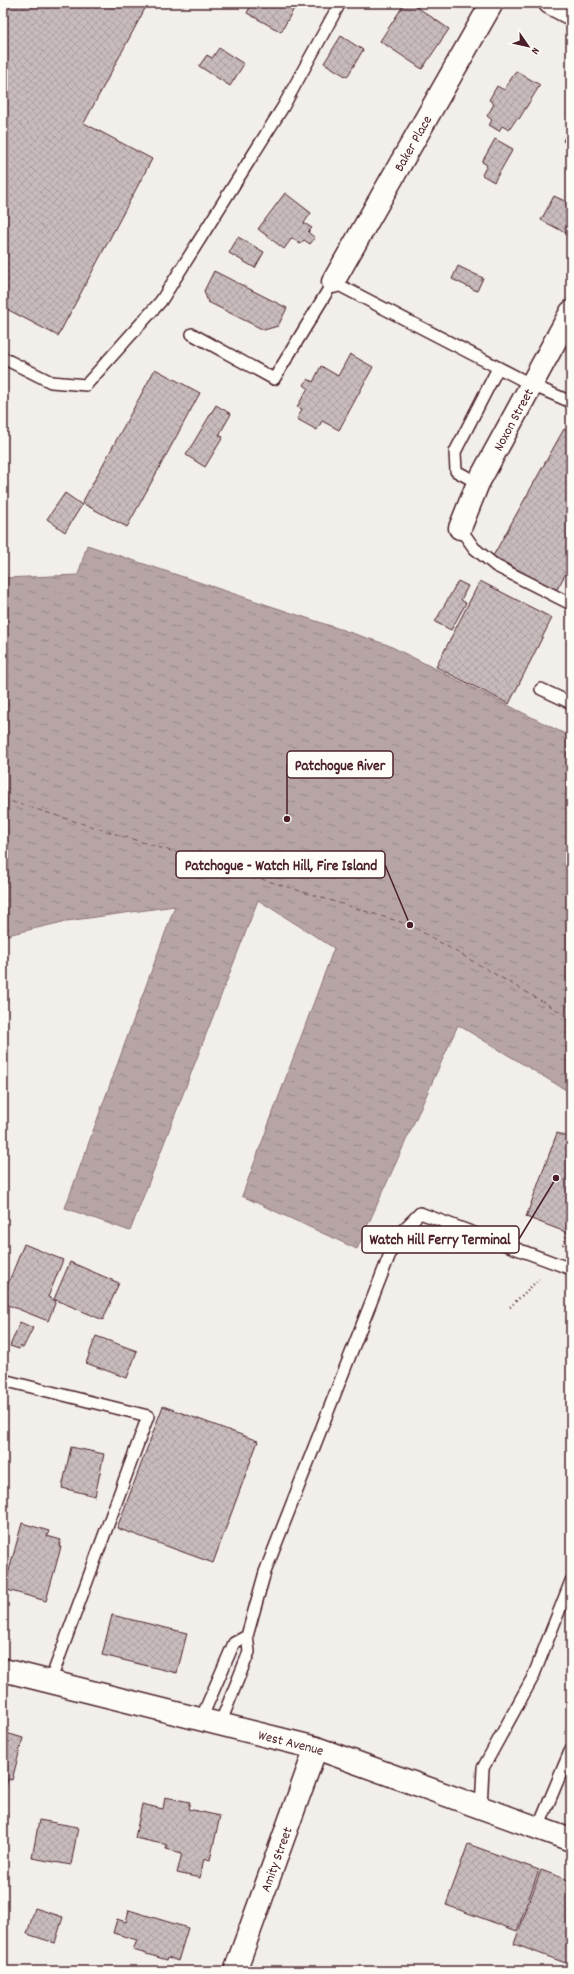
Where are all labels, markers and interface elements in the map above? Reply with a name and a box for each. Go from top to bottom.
north arrow [508,26,548,66]
text: N [526,44,543,58]
street label: Baker Place [390,112,438,176]
street label: Noxon Street [489,385,540,455]
callout: Patchogue River [287,751,393,778]
text: Patchogue River [295,756,386,778]
callout: Patchogue - Watch Hill, Fire Island [176,851,385,878]
text: Patchogue - Watch Hill, Fire Island [185,856,377,878]
callout: Watch Hill Ferry Terminal [362,1226,519,1253]
text: Watch Hill Ferry Terminal [369,1230,511,1252]
street label: West Avenue [256,1726,326,1762]
street label: Amity Street [257,1824,299,1895]

